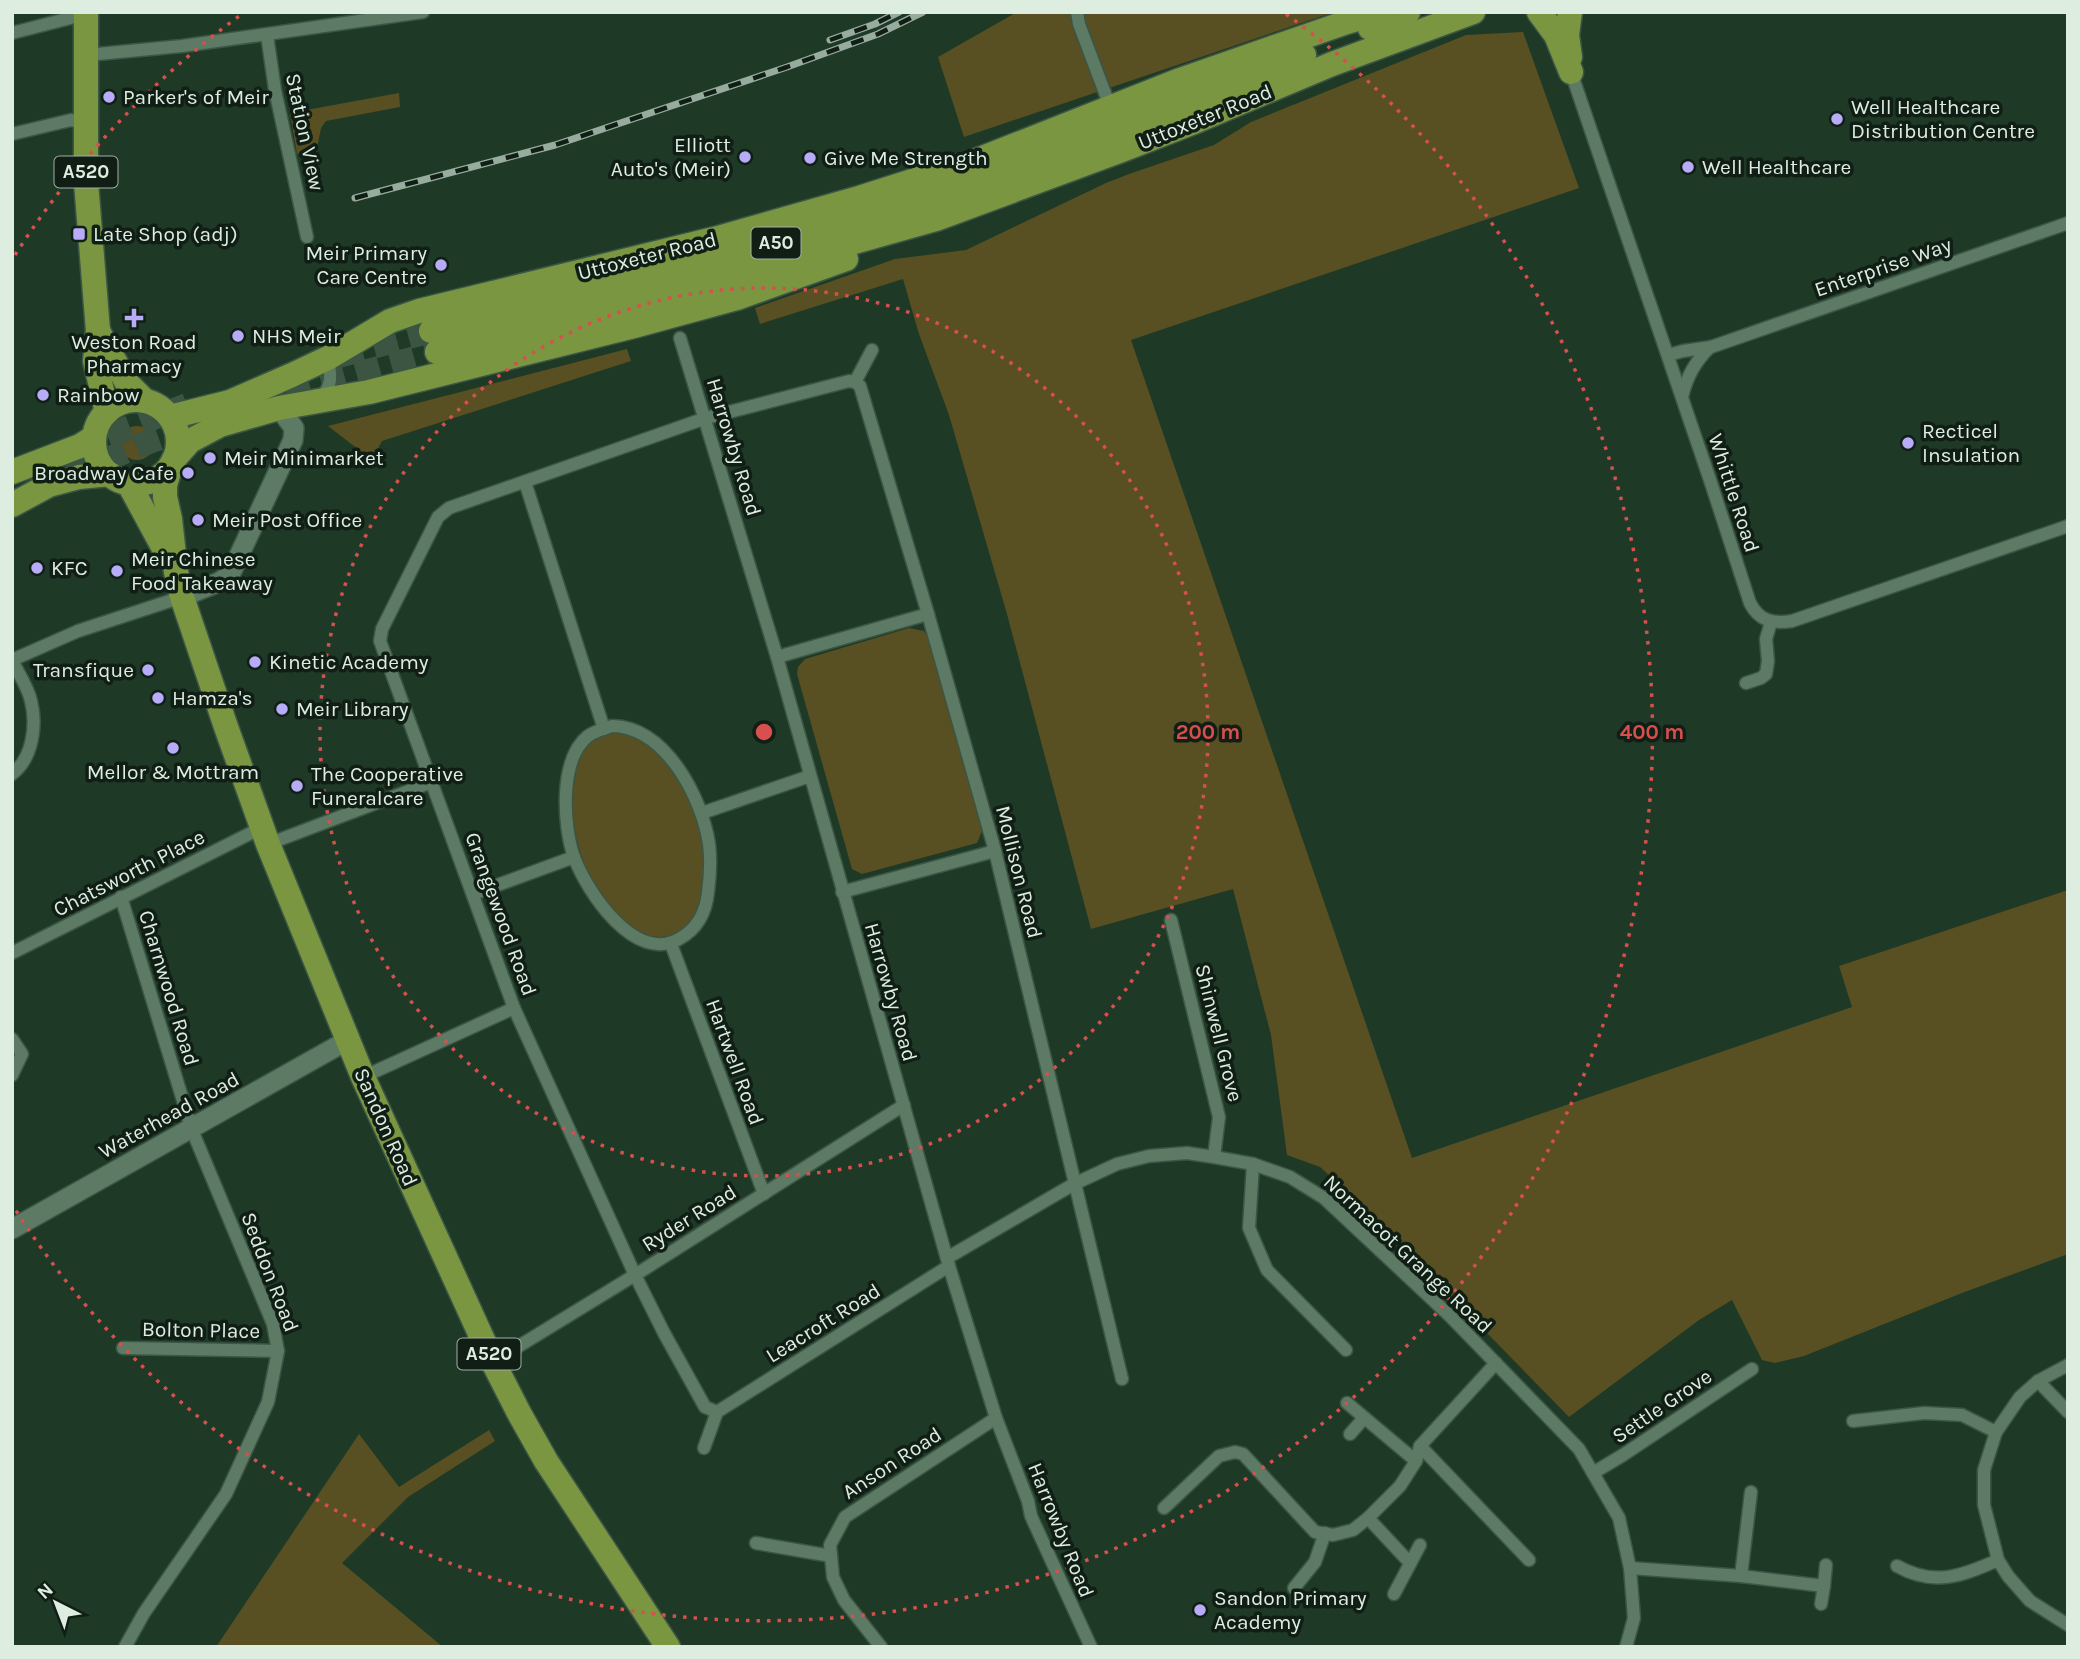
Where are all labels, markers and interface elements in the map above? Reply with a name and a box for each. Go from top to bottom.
street label: Station View [281,71,329,193]
street label: Uttoxeter Road [1135,79,1275,155]
place label: Parker's of Meir [123,85,269,109]
marker: Parker's of Meir [101,89,117,105]
place label: Well Healthcare Distribution Centre [1851,95,2035,143]
marker: Well Healthcare Distribution Centre [1829,111,1845,127]
place label: Elliott Auto's (Meir) [611,133,731,181]
place label: Give Me Strength [824,146,988,170]
marker: Elliott Auto's (Meir) [737,149,753,165]
marker: Give Me Strength [802,150,818,166]
place label: Well Healthcare [1702,155,1851,179]
road number: A520 [55,156,118,188]
marker: Well Healthcare [1680,159,1696,175]
place label: Late Shop (adj) [93,222,238,246]
marker: Late Shop (adj) [71,226,87,242]
street label: Uttoxeter Road [575,227,719,285]
road number: A50 [752,228,800,258]
street label: Enterprise Way [1811,232,1955,302]
place label: Meir Primary Care Centre [306,241,427,289]
marker: Meir Primary Care Centre [433,257,449,273]
marker: Weston Road Pharmacy [126,310,142,326]
place label: NHS Meir [252,324,341,348]
marker: NHS Meir [230,328,246,344]
place label: Weston Road Pharmacy [71,330,197,378]
street label: Harrowby Road [702,375,766,519]
place label: Rainbow [57,383,140,407]
marker: Rainbow [35,387,51,403]
place label: Recticel Insulation [1922,419,2020,467]
street label: Whittle Road [1704,431,1764,555]
marker: Recticel Insulation [1900,435,1916,451]
place label: Meir Minimarket [224,446,384,470]
marker: Meir Minimarket [202,450,218,466]
place label: Broadway Cafe [34,461,174,485]
marker: Broadway Cafe [180,465,196,481]
place label: Meir Post Office [212,508,362,532]
marker: Meir Post Office [190,512,206,528]
place label: Meir Chinese Food Takeaway [131,547,273,595]
place label: KFC [51,556,88,580]
marker: KFC [29,560,45,576]
marker: Meir Chinese Food Takeaway [109,563,125,579]
place label: Kinetic Academy [269,650,429,674]
marker: Kinetic Academy [247,654,263,670]
place label: Transfique [33,658,134,682]
marker: Transfique [140,662,156,678]
place label: Hamza's [172,686,253,710]
marker: Hamza's [150,690,166,706]
place label: Meir Library [296,697,409,721]
marker: Meir Library [274,701,290,717]
centre of rings [752,720,776,744]
text: 200 m [1176,720,1240,744]
text: 400 m [1620,720,1684,744]
marker: Mellor & Mottram [165,740,181,756]
place label: Mellor & Mottram [87,760,259,784]
place label: The Cooperative Funeralcare [311,762,463,810]
marker: The Cooperative Funeralcare [289,778,305,794]
street label: Mollison Road [991,803,1047,941]
street label: Chatsworth Place [49,824,209,922]
street label: Grangewood Road [460,829,542,999]
street label: Charnwood Road [134,907,204,1069]
street label: Harrowby Road [860,920,922,1064]
street label: Shinwell Grove [1190,962,1248,1104]
street label: Hartwell Road [701,996,769,1128]
street label: Sandon Road [349,1064,423,1190]
street label: Waterhead Road [95,1067,243,1163]
street label: Normacot Grange Road [1319,1170,1497,1338]
street label: Ryder Road [637,1180,741,1256]
street label: Seddon Road [236,1209,304,1335]
street label: Leacroft Road [761,1278,885,1368]
street label: Bolton Place [142,1317,260,1343]
road number: A520 [458,1338,520,1370]
street label: Settle Grove [1608,1364,1716,1448]
street label: Anson Road [838,1422,946,1504]
street label: Harrowby Road [1023,1459,1099,1601]
north arrow [21,1568,91,1638]
text: N [33,1578,58,1604]
place label: Sandon Primary Academy [1214,1586,1367,1634]
marker: Sandon Primary Academy [1192,1602,1208,1618]

